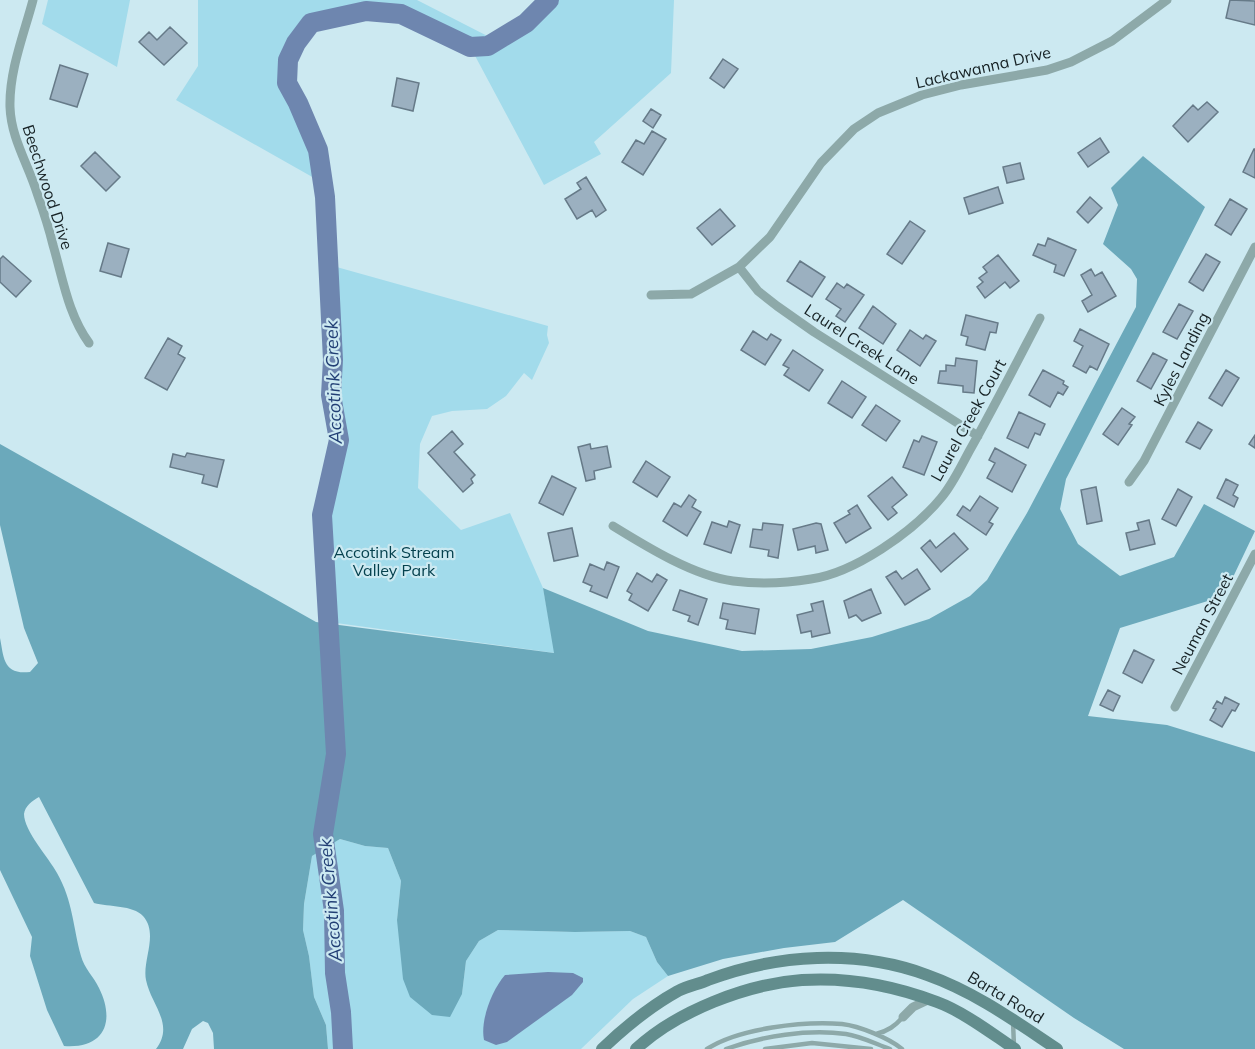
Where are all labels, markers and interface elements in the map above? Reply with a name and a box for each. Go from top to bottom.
street label: Lackawanna Drive [913,42,1053,92]
street label: Beechwood Drive [18,122,78,252]
street label: Laurel Creek Lane [801,299,923,389]
street label: Kyles Landing [1149,309,1213,409]
water label: Accotink Creek [319,319,347,445]
street label: Laurel Creek Court [926,355,1010,485]
park label: Accotink Stream Valley Park [333,542,455,580]
street label: Neuman Street [1167,570,1237,678]
water label: Accotink Creek [313,837,347,964]
street label: Barta Road [964,966,1048,1028]

